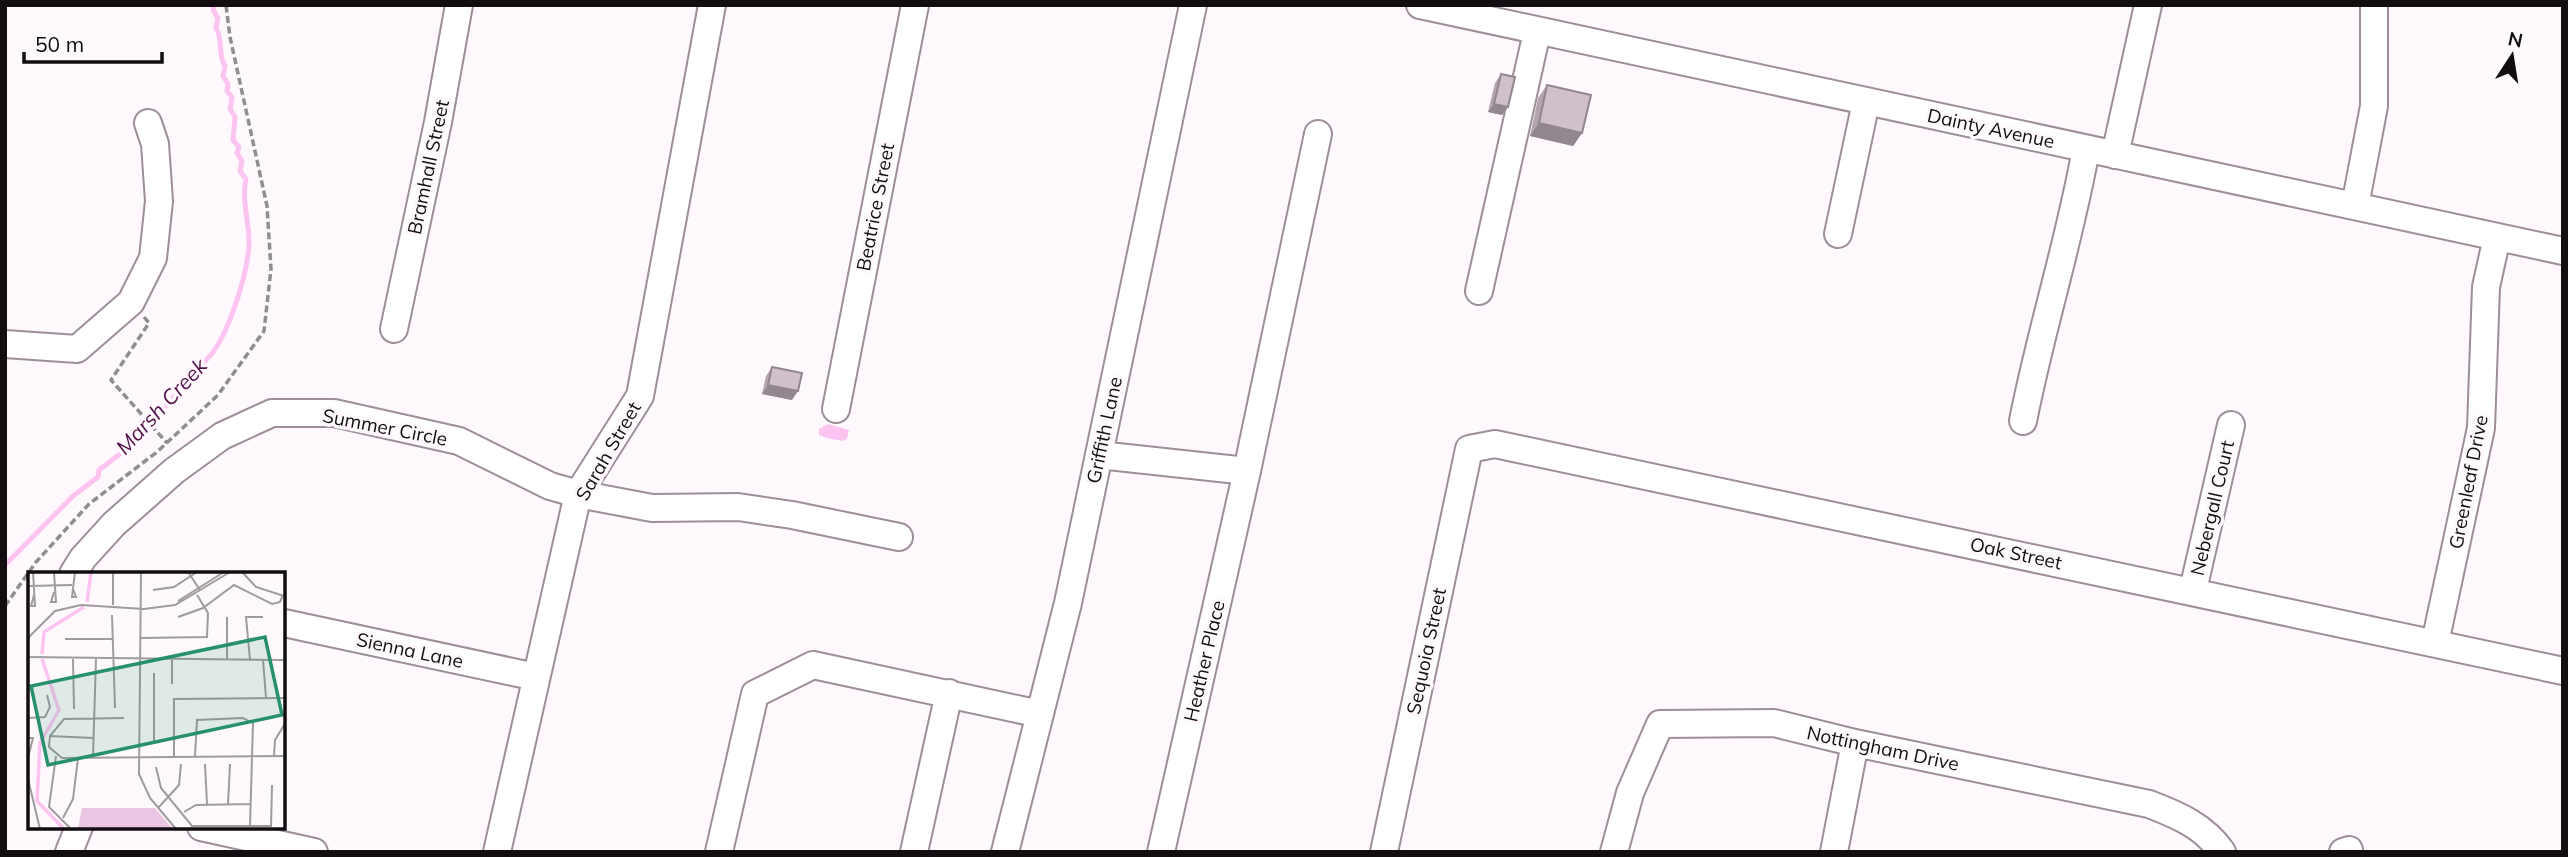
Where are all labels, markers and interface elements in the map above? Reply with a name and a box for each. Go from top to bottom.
scale bar [24,21,163,65]
north arrow [2477,21,2547,91]
text: N [2506,26,2525,53]
text: 50 m [35,31,84,57]
street label: Bramhall Street [402,97,454,236]
street label: Dainty Avenue [1925,103,2057,153]
street label: Beatrice Street [851,141,899,273]
water label: Marsh Creek [110,352,213,459]
street label: Griffith Lane [1081,375,1127,485]
street label: Sarah Street [570,397,646,505]
street label: Summer Circle [320,403,450,451]
street label: Greenleaf Drive [2443,413,2493,551]
street label: Nebergall Court [2185,438,2239,578]
street label: Oak Street [1968,532,2064,575]
inset map [28,572,285,829]
street label: Sequoia Street [1401,585,1451,716]
street label: Heather Place [1178,598,1230,724]
street label: Sienna Lane [354,627,466,673]
street label: Nottingham Drive [1805,720,1961,776]

